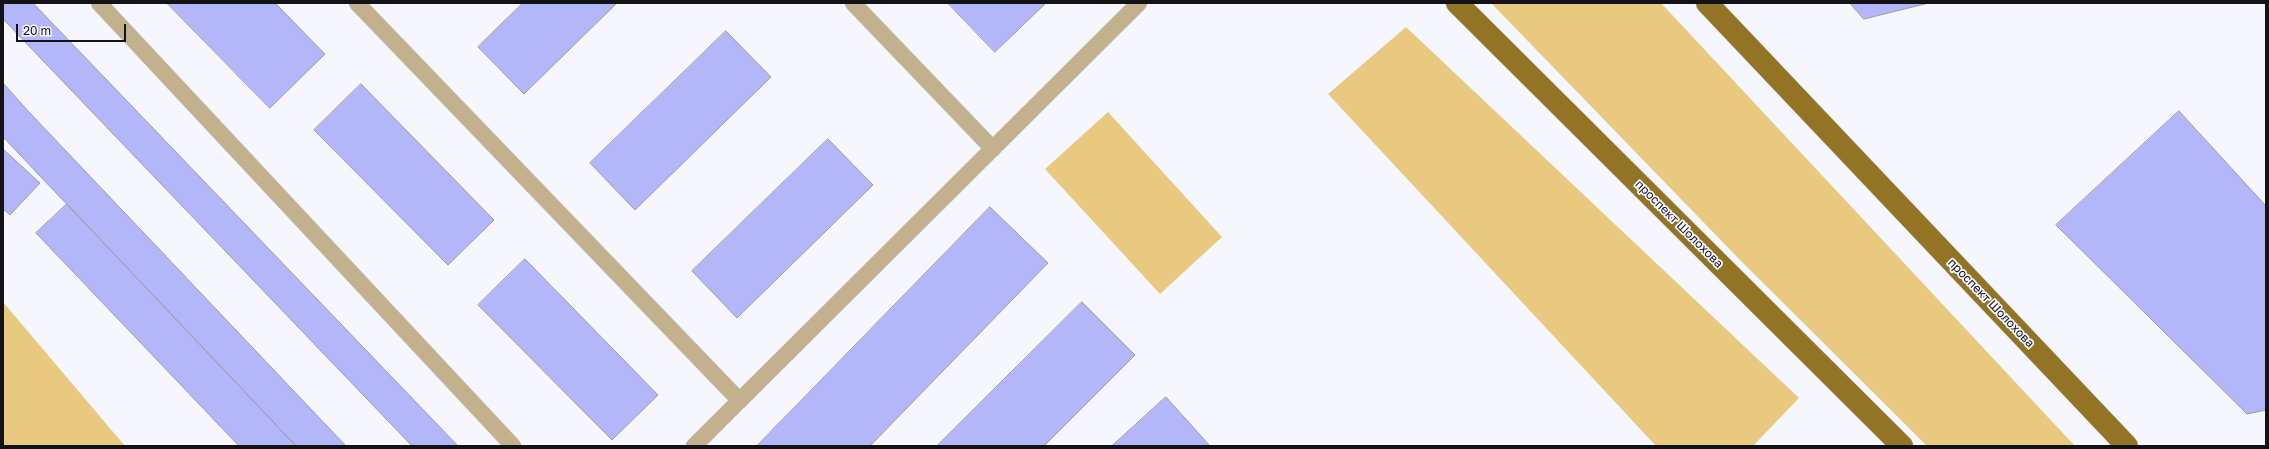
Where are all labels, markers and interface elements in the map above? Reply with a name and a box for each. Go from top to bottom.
scale bar [18,16,128,42]
text: 20 m [23,23,51,38]
street label: проспект Шолохова [1632,177,1726,271]
street label: проспект Шолохова [1945,256,2037,350]

